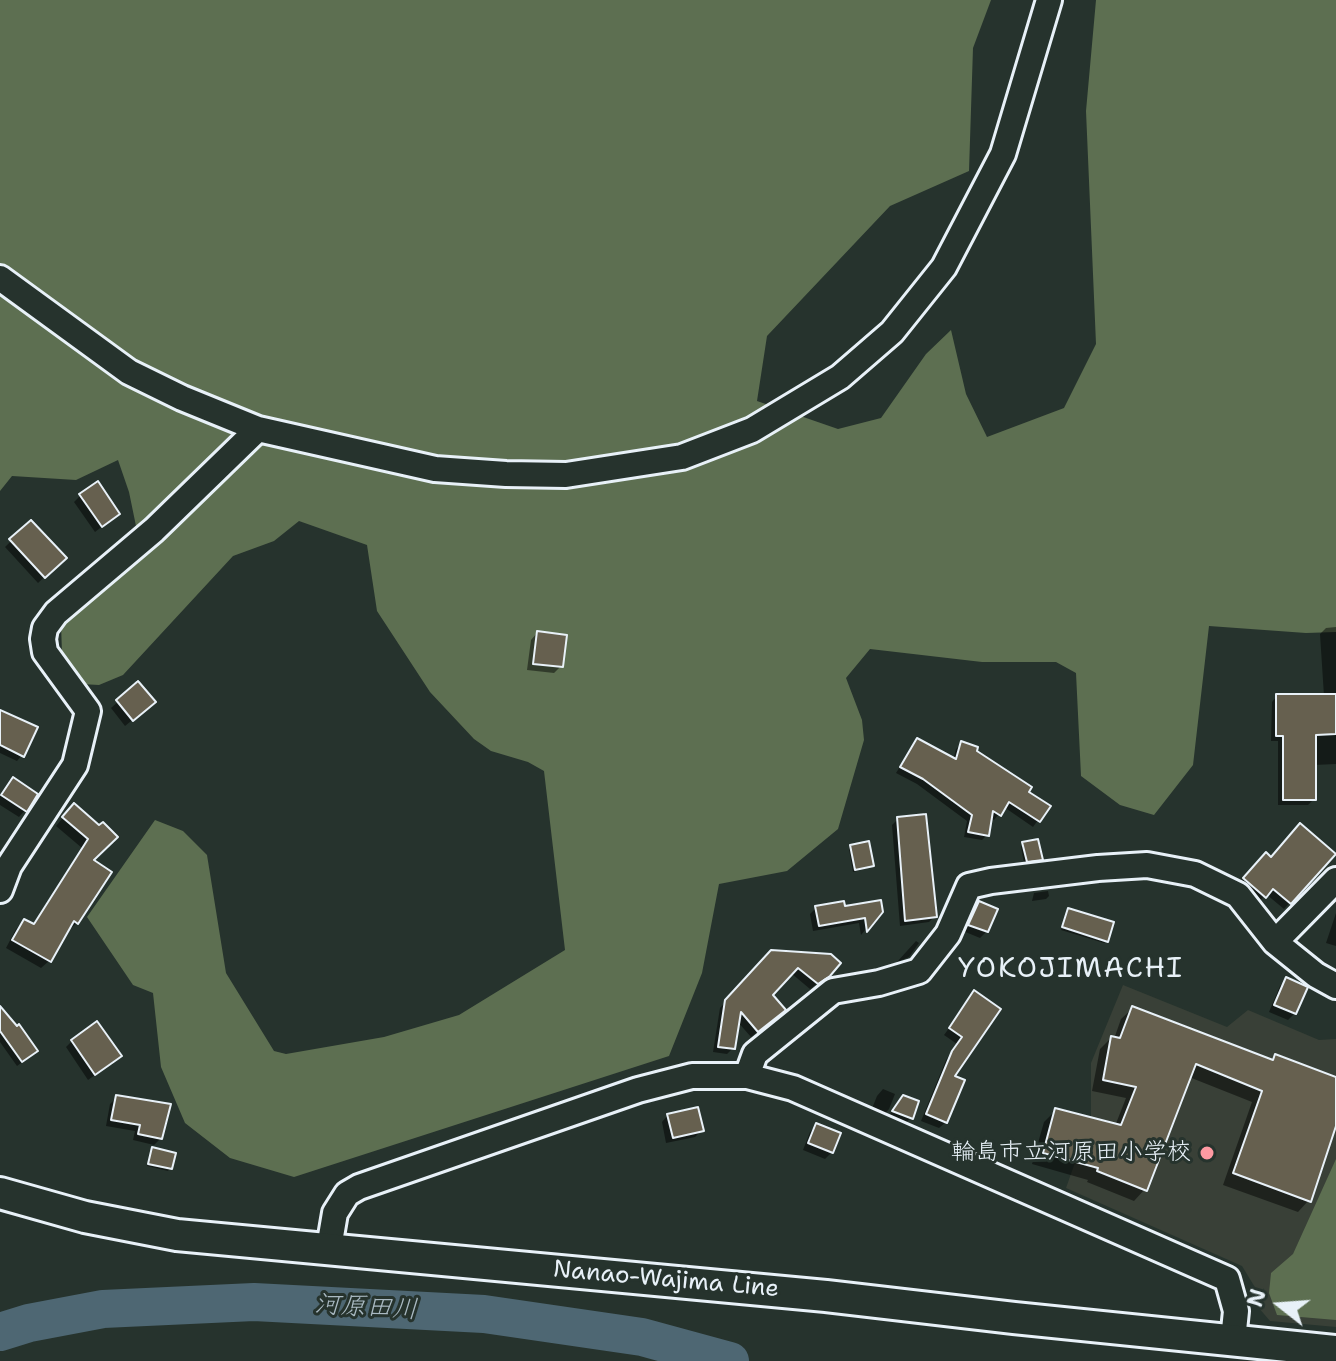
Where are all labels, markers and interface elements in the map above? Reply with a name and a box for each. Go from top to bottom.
district label: YOKOJIMACHI [958,953,1184,987]
place label: 輪島市立河原田小学校 [951,1139,1191,1167]
marker: 輪島市立河原田小学校 [1198,1144,1216,1162]
street label: Nanao-Wajima Line [552,1256,780,1304]
north arrow [1240,1265,1320,1345]
text: N [1240,1285,1273,1310]
water label: 河原田川 [313,1290,419,1326]

